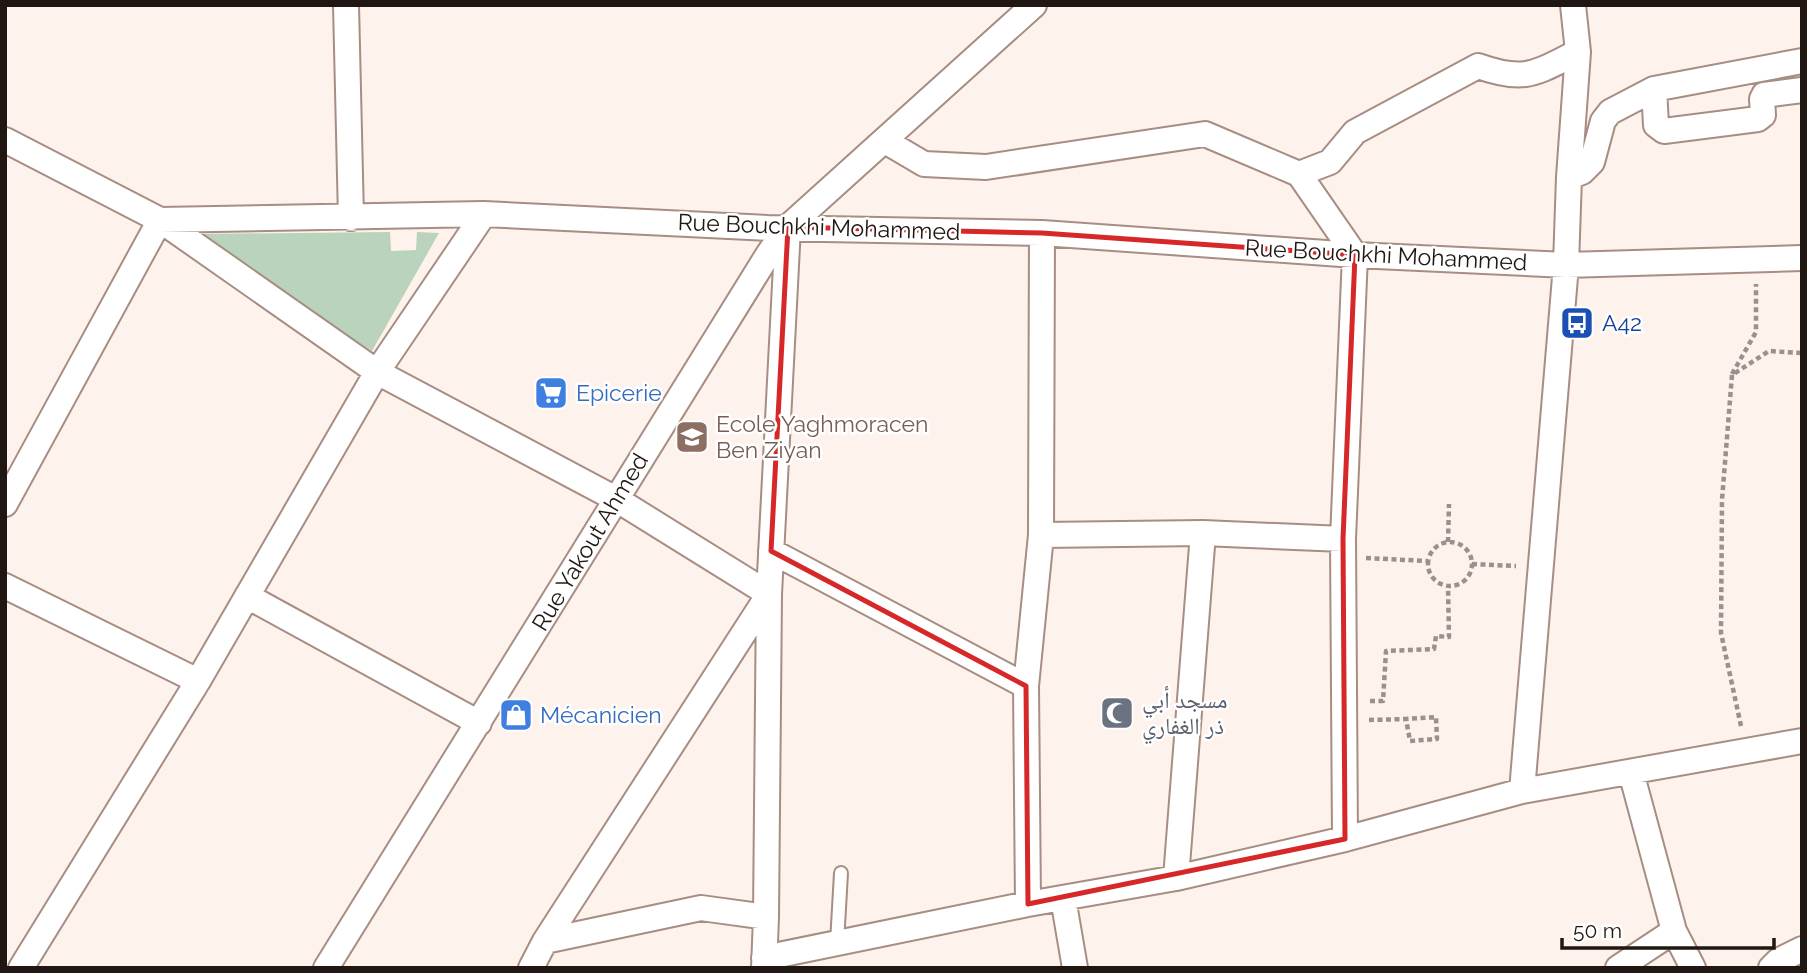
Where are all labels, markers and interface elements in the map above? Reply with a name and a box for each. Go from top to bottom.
street label: Rue Bouchkhi Mohammed [677,208,961,245]
street label: Rue Bouchkhi Mohammed [1244,234,1528,275]
bus stop icon: A42 [1558,304,1596,342]
place label: A42 [1602,309,1642,336]
supermarket icon: Epicerie [532,374,570,412]
place label: Epicerie [576,379,662,406]
place label: Ecole Yaghmoracen Ben Ziyan [716,410,929,463]
school or university icon: Ecole Yaghmoracen Ben Ziyan [673,418,711,456]
street label: Rue Yakout Ahmed [526,448,653,635]
place label: مسجد أبي ذر الغفاري [1142,686,1227,745]
mosque icon: مسجد أبي ذر الغفاري [1098,694,1136,732]
shop icon: Mécanicien [497,696,535,734]
place label: Mécanicien [540,701,662,728]
scale bar [1562,906,1774,950]
text: 50 m [1573,918,1622,943]

